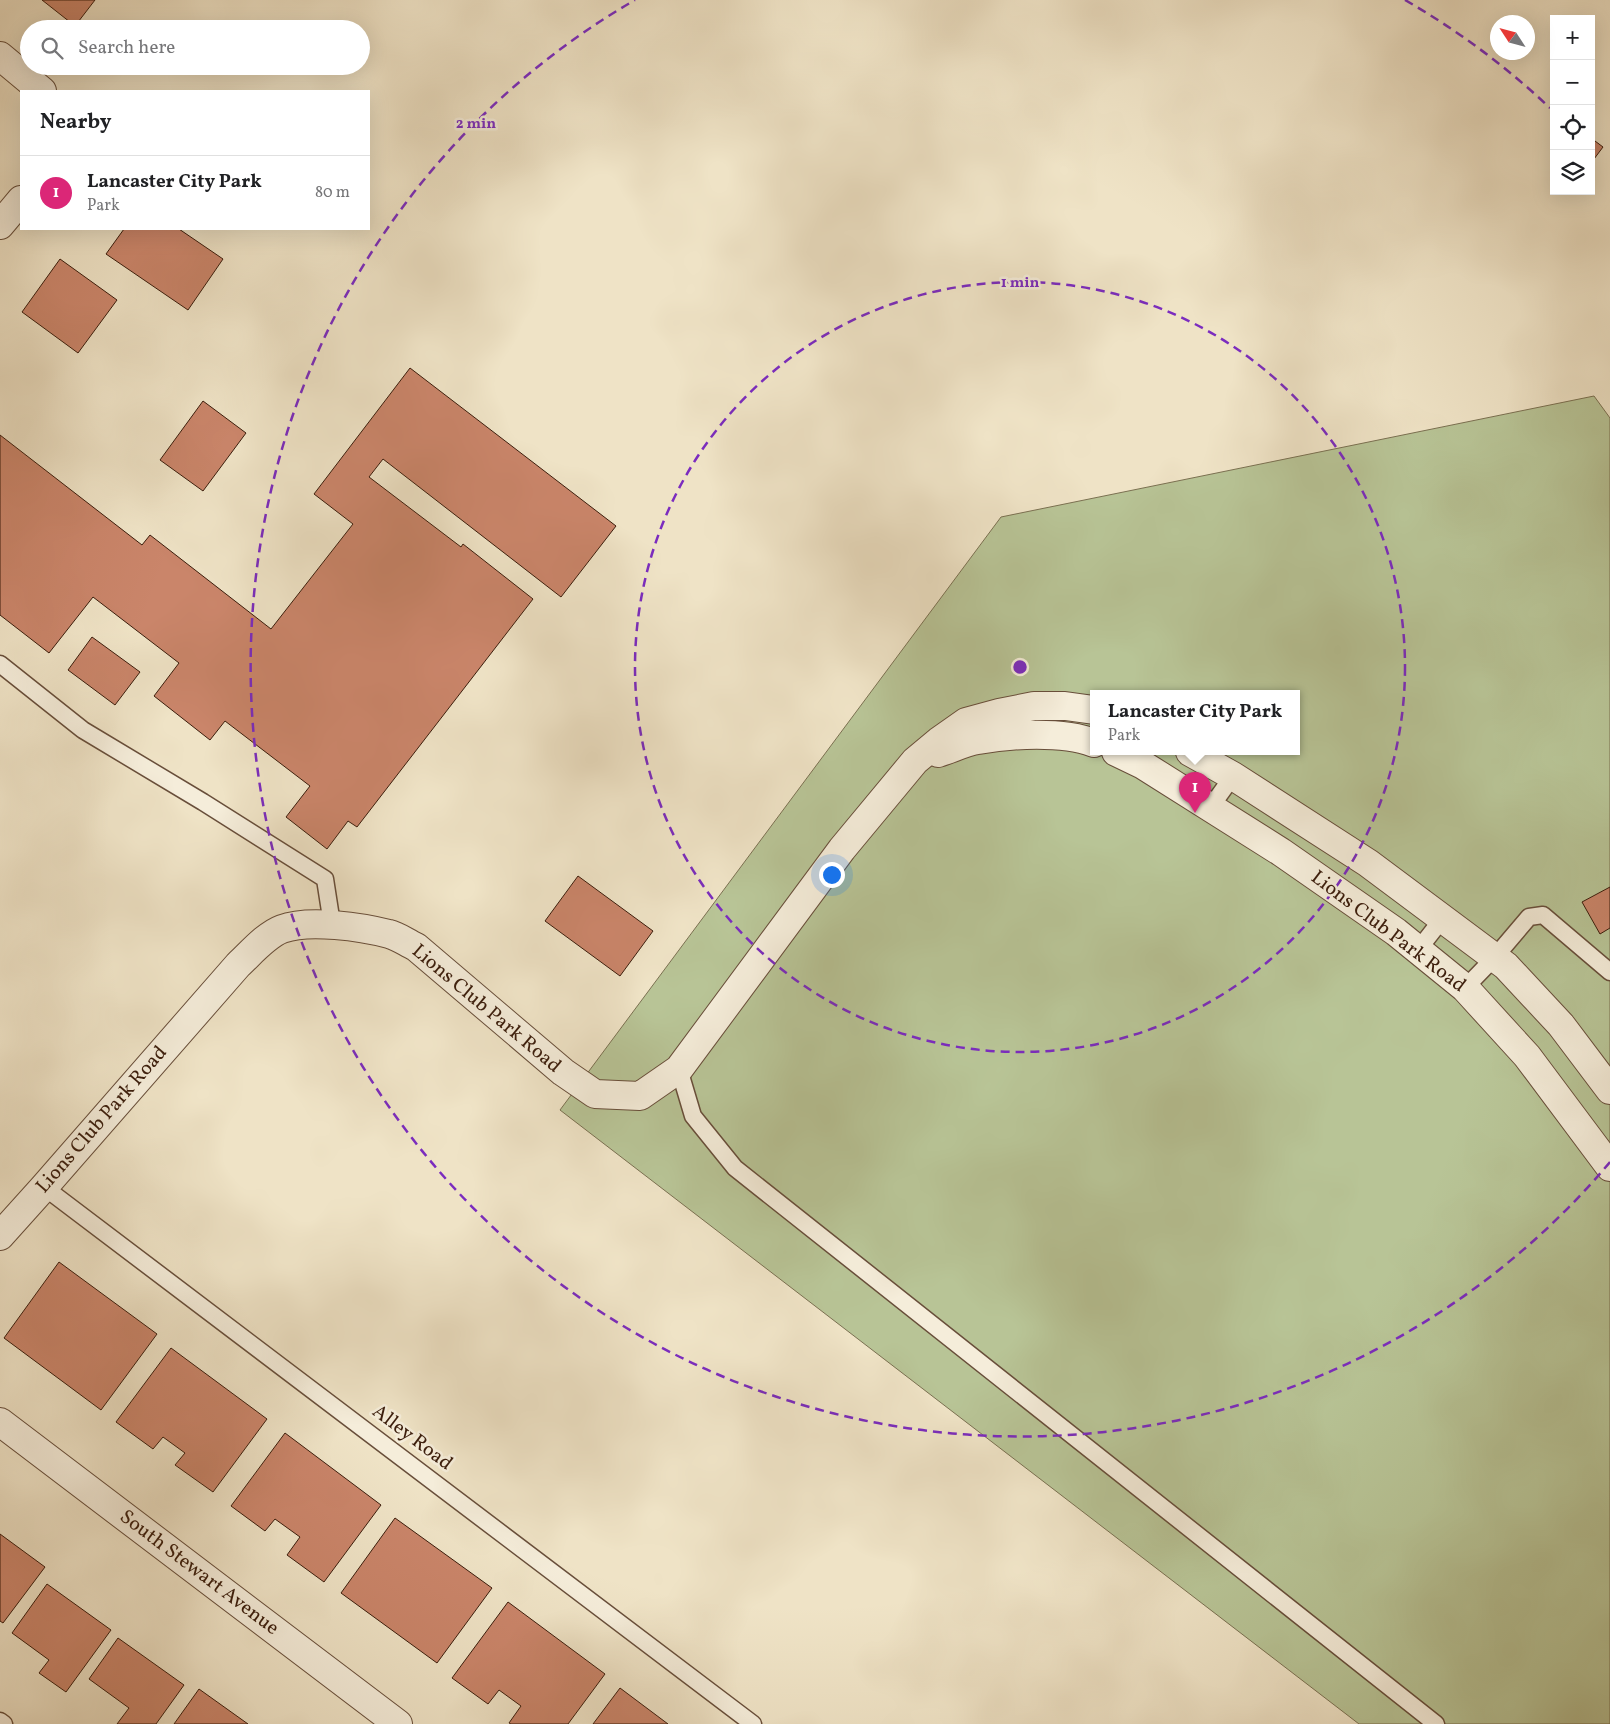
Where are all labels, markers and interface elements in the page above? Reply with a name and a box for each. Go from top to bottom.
north arrow [1490,15,1535,60]
map controls [1550,15,1595,195]
button: + [1550,15,1595,60]
search box [20,20,370,75]
icon: search [38,34,66,62]
text: Search here [78,35,175,61]
button: − [1550,60,1595,105]
button: locate [1550,105,1595,150]
text: Nearby [40,108,111,137]
text: 2 min [456,114,496,135]
button: layers [1550,150,1595,195]
text: Lancaster City Park [87,169,262,195]
text: 1 [53,182,59,204]
text: 80 m [315,182,350,204]
text: Park [87,195,120,217]
text: 1 min [1001,273,1039,294]
centre of rings [1011,658,1029,676]
popup [1090,690,1300,755]
text: Lancaster City Park [1108,699,1282,725]
text: Park [1108,725,1140,747]
pin: 1 [1179,772,1211,813]
your location [819,862,845,888]
street label: Lions Club Park Road [1305,864,1471,1000]
street label: Lions Club Park Road [405,938,567,1080]
street label: Lions Club Park Road [30,1040,174,1200]
street label: Alley Road [366,1398,458,1478]
street label: South Stewart Avenue [113,1504,285,1642]

